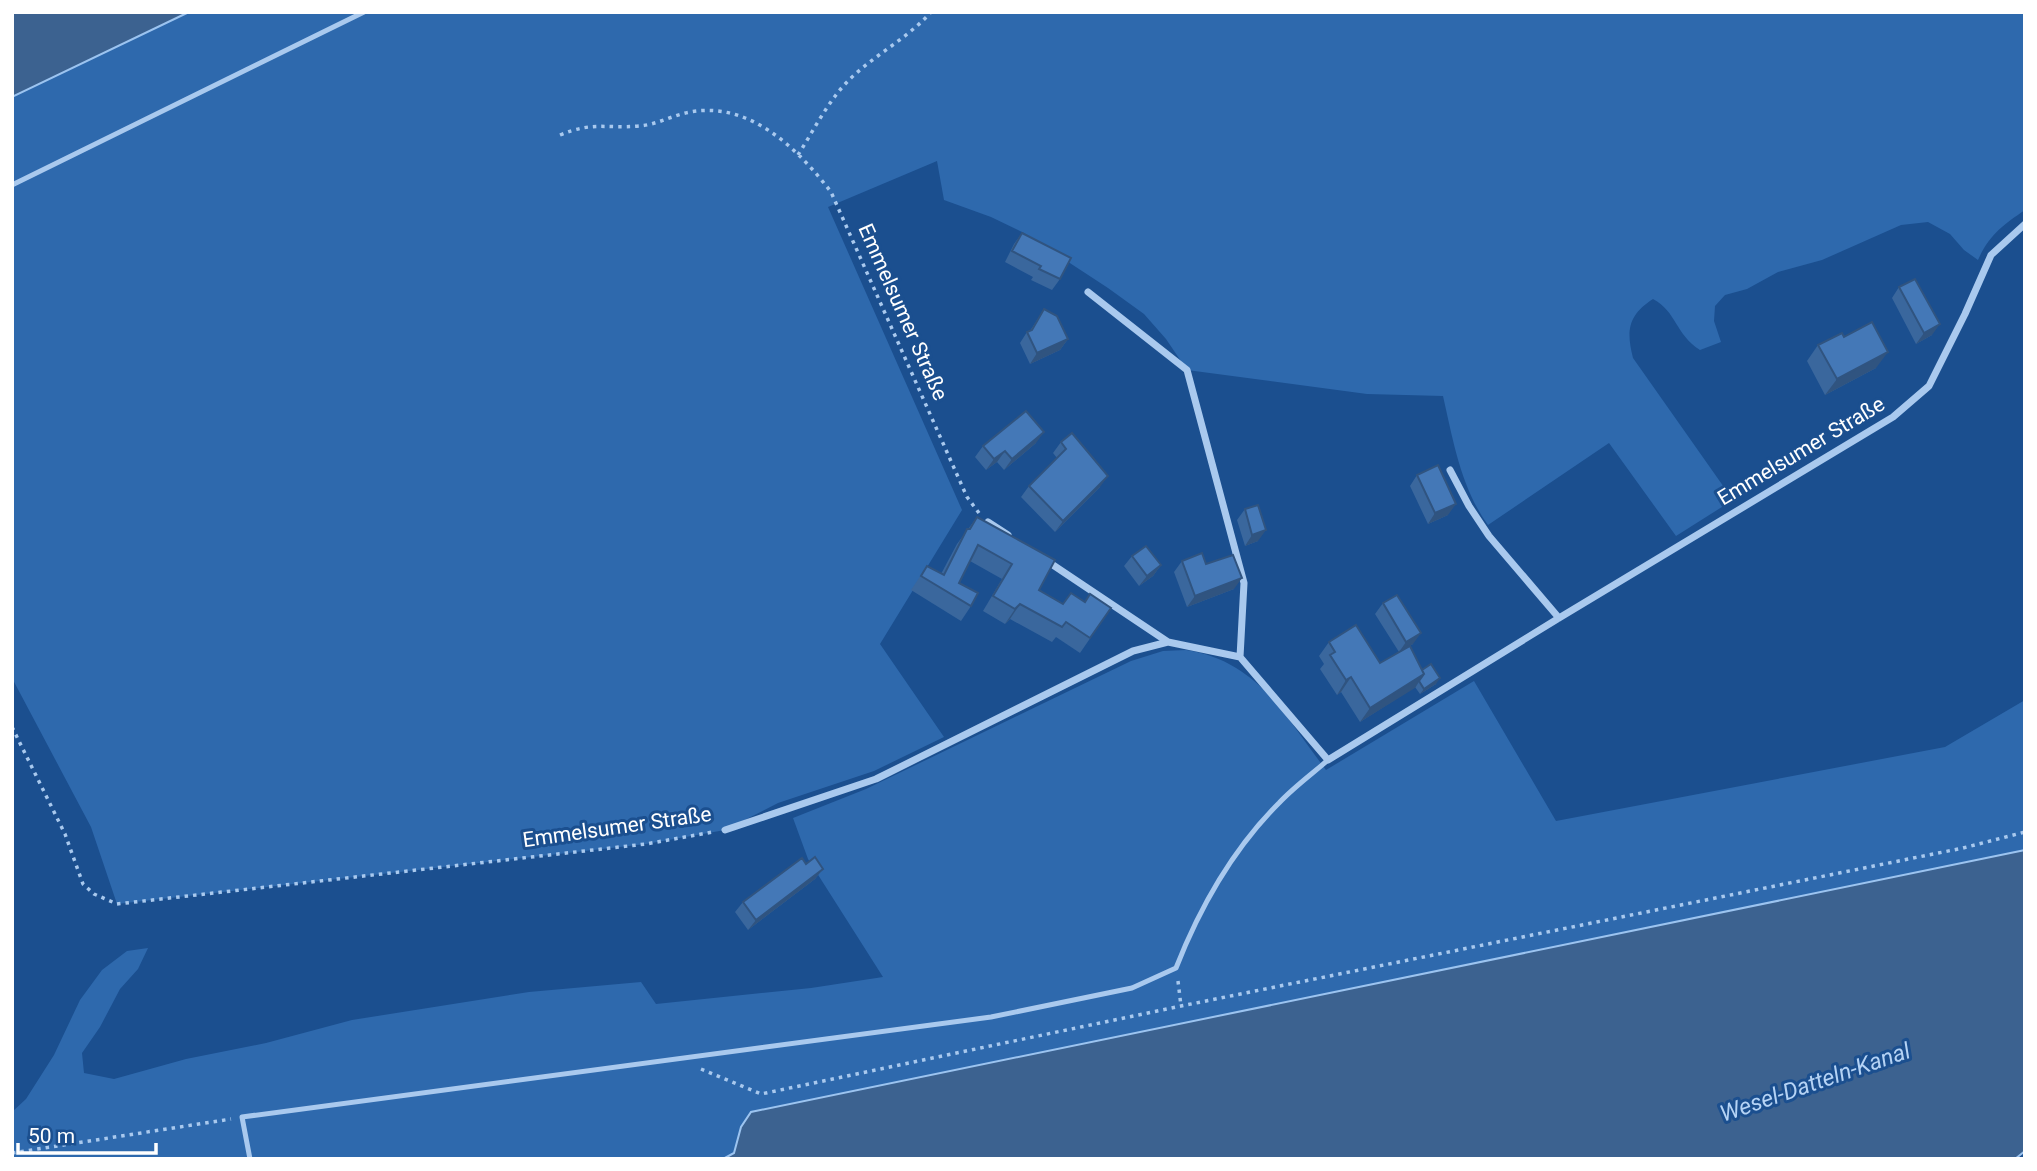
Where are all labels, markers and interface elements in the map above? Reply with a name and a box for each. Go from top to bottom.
street label: Emmelsumer Straße [853,220,953,404]
street label: Emmelsumer Straße [1713,392,1889,510]
street label: Emmelsumer Straße [521,802,713,852]
water label: Wesel-Datteln-Kanal [1717,1037,1914,1128]
scale bar [18,1112,156,1156]
text: 50 m [28,1124,75,1148]

